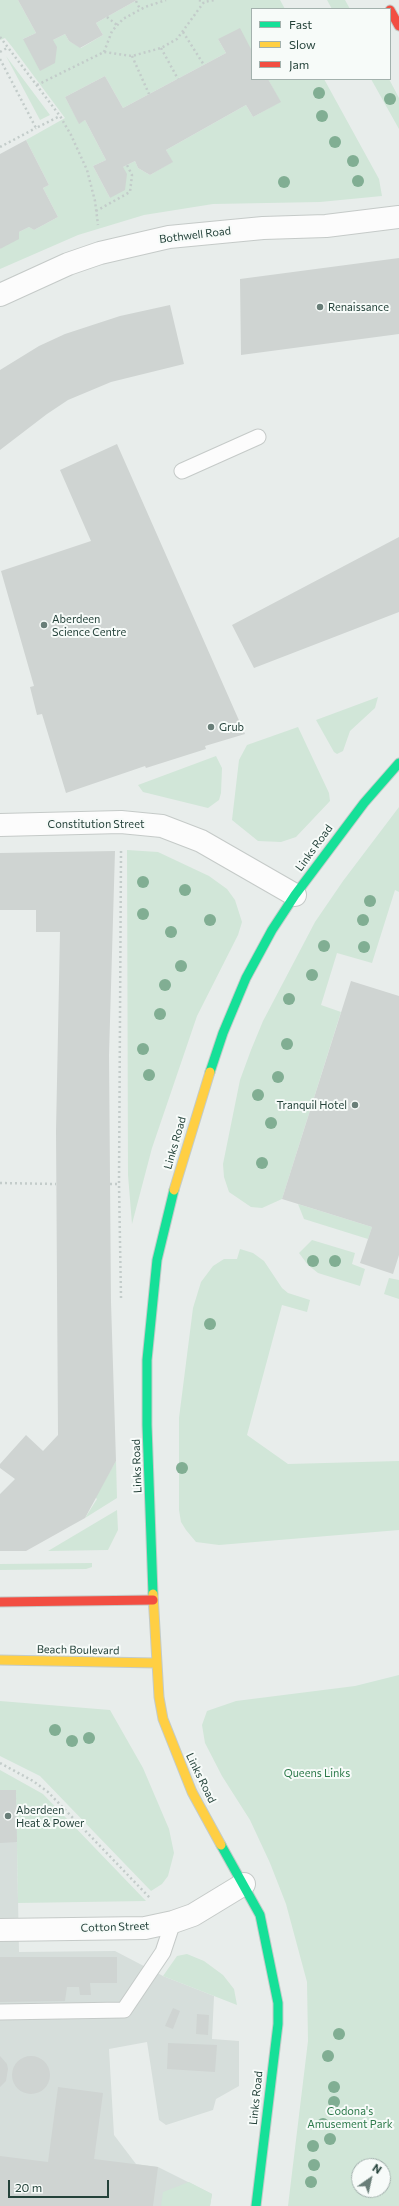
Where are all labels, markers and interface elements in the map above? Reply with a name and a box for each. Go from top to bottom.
legend [251,8,391,80]
text: Fast [289,17,312,31]
text: Slow [289,37,316,51]
text: Jam [289,57,309,71]
street label: Bothwell Road [158,224,232,246]
place label: Renaissance [328,300,389,314]
marker: Renaissance [315,302,325,312]
place label: Aberdeen Science Centre [52,612,126,638]
marker: Aberdeen Science Centre [39,620,49,630]
place label: Grub [219,720,244,734]
marker: Grub [206,722,216,732]
street label: Constitution Street [48,817,144,831]
street label: Links Road [293,822,335,874]
place label: Tranquil Hotel [276,1098,347,1112]
marker: Tranquil Hotel [350,1100,360,1110]
street label: Links Road [161,1115,189,1171]
street label: Links Road [129,1439,145,1493]
street label: Beach Boulevard [37,1643,119,1657]
street label: Links Road [183,1751,219,1805]
park label: Queens Links [284,1766,350,1780]
place label: Aberdeen Heat & Power [16,1803,84,1829]
marker: Aberdeen Heat & Power [3,1811,13,1821]
street label: Cotton Street [80,1919,150,1935]
street label: Links Road [247,2070,265,2126]
park label: Codona's Amusement Park [307,2104,393,2130]
north arrow [351,2158,391,2198]
text: N [370,2161,384,2176]
scale bar [10,2172,111,2198]
text: 20 m [15,2180,42,2194]

